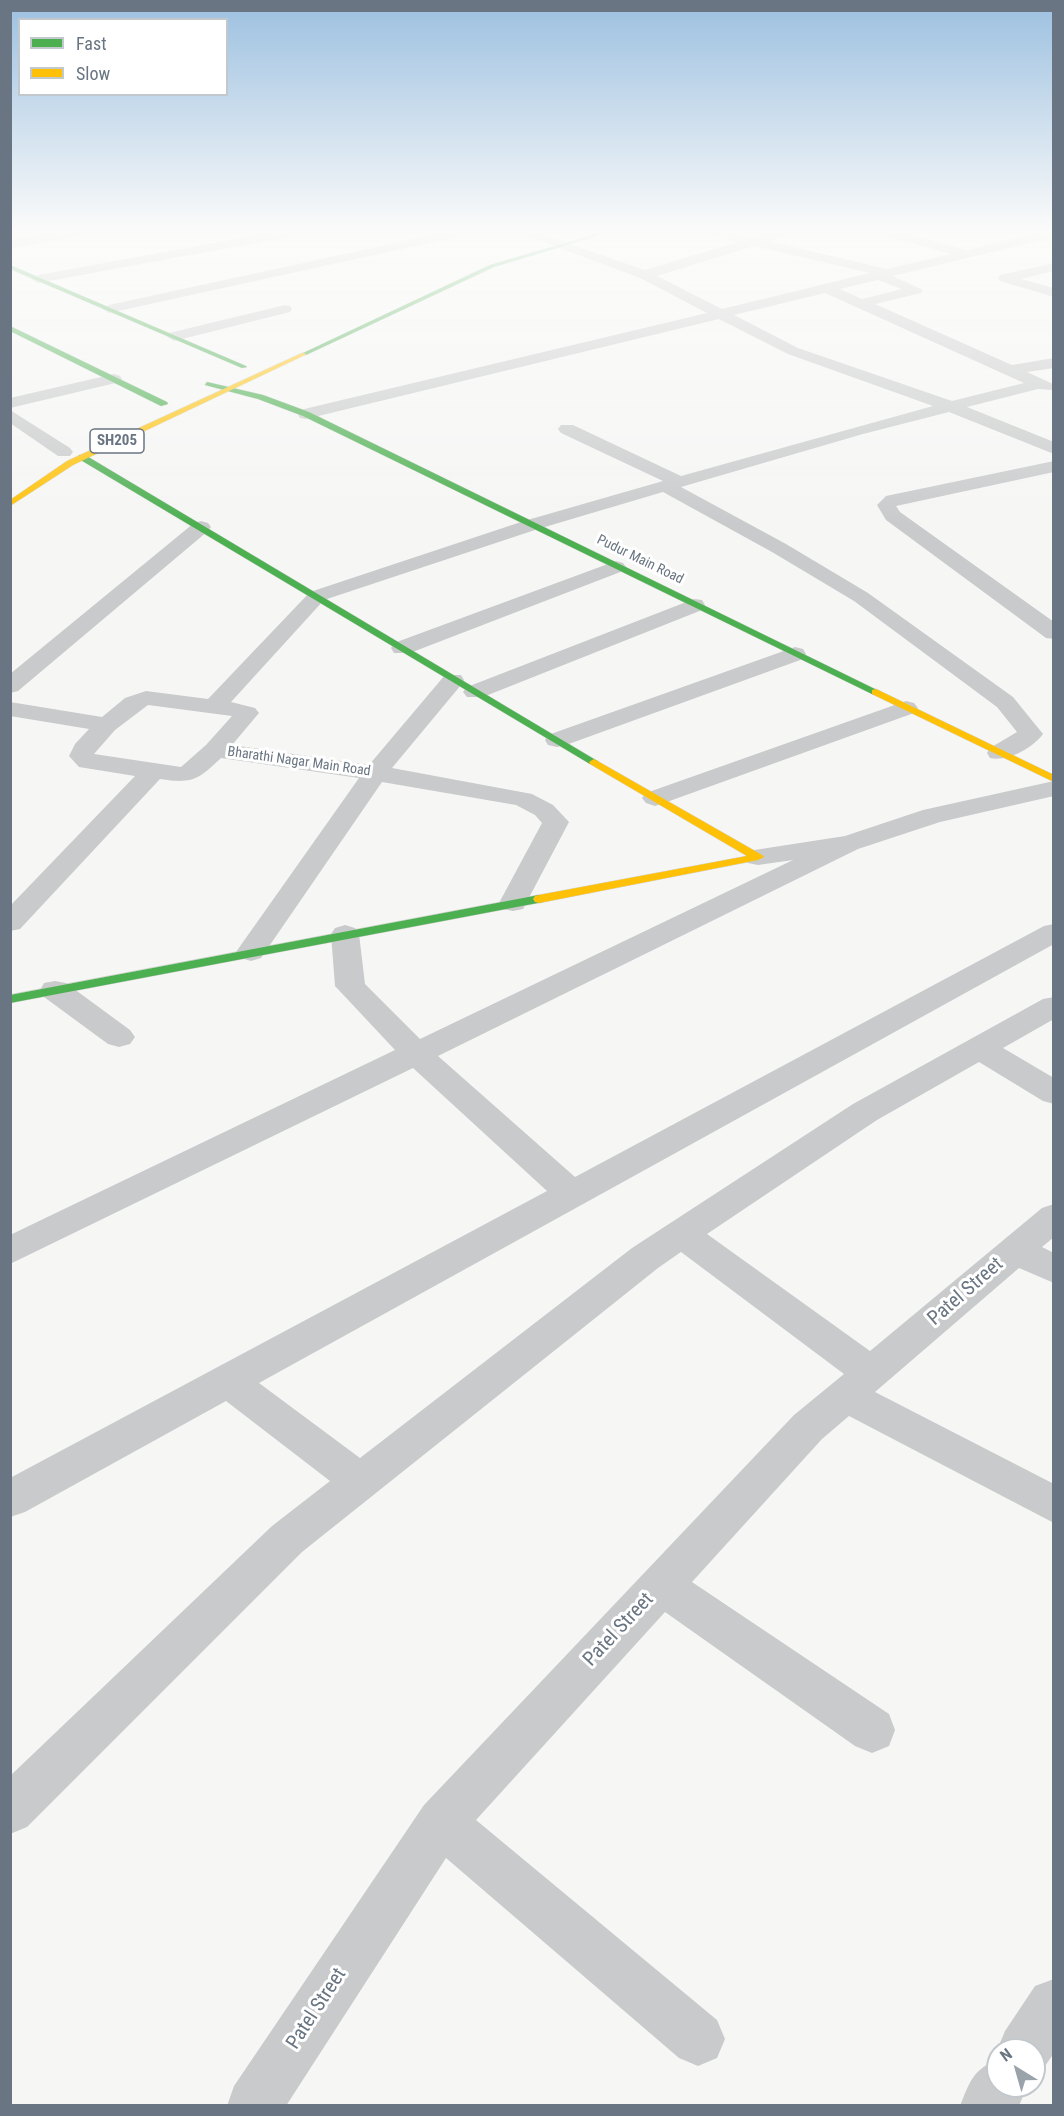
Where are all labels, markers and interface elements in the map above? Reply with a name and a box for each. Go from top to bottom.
legend [18,18,228,96]
text: Fast [76,33,107,54]
text: Slow [76,63,110,84]
road number: SH205 [90,429,144,453]
street label: Pudur Main Road [594,532,686,588]
street label: Bharathi Nagar Main Road [226,744,372,780]
street label: Patel Street [923,1253,1009,1331]
street label: Patel Street [579,1588,659,1672]
street label: Patel Street [282,1964,352,2054]
north arrow [986,2038,1046,2098]
text: N [996,2044,1016,2065]

